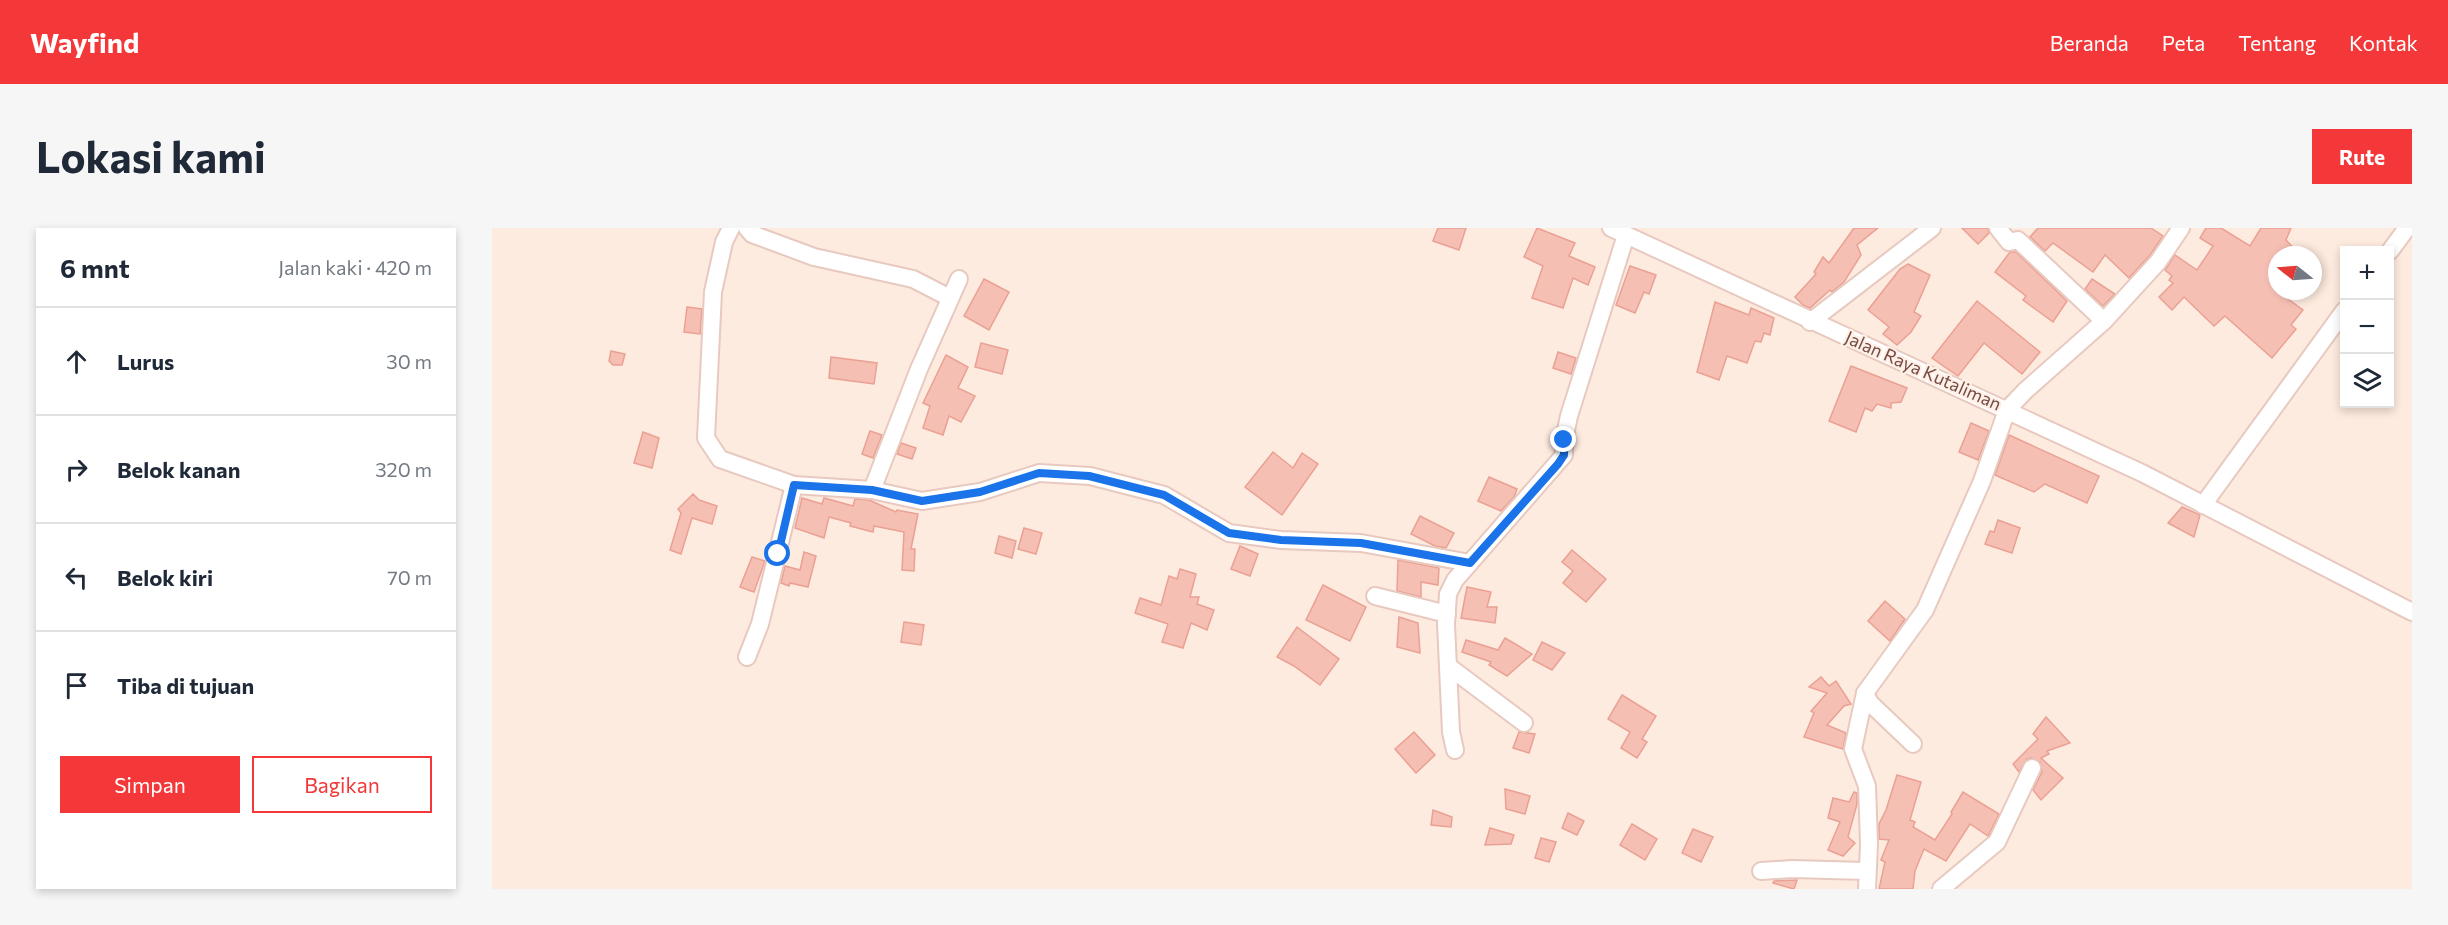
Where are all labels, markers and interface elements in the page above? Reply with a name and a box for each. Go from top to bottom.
text: Wayfind [30,25,139,59]
text: Beranda [2050,30,2129,55]
text: Peta [2162,30,2205,55]
text: Tentang [2238,30,2316,55]
text: Kontak [2349,30,2418,55]
button: Rute [2312,129,2412,184]
text: Lokasi kami [36,130,266,182]
north arrow [2268,246,2322,300]
map controls [2340,246,2394,408]
button: + [2340,246,2394,300]
text: 6 mnt [60,252,130,283]
text: Jalan kaki · 420 m [278,255,432,279]
button: − [2340,300,2394,354]
street label: Jalan Raya Kutaliman [1842,326,2005,414]
icon: ahead [60,345,93,378]
text: Lurus [117,348,174,375]
text: 30 m [386,349,432,373]
button: layers [2340,354,2394,408]
route end [1550,426,1576,452]
icon: right [60,453,93,486]
text: Belok kanan [117,456,240,483]
text: 320 m [375,457,432,481]
route start [764,540,790,566]
icon: left [60,561,93,594]
text: Belok kiri [117,564,213,591]
text: 70 m [387,565,432,589]
icon: arrive [60,669,93,702]
text: Tiba di tujuan [117,672,254,699]
button: Simpan [60,756,240,813]
button: Bagikan [252,756,432,813]

